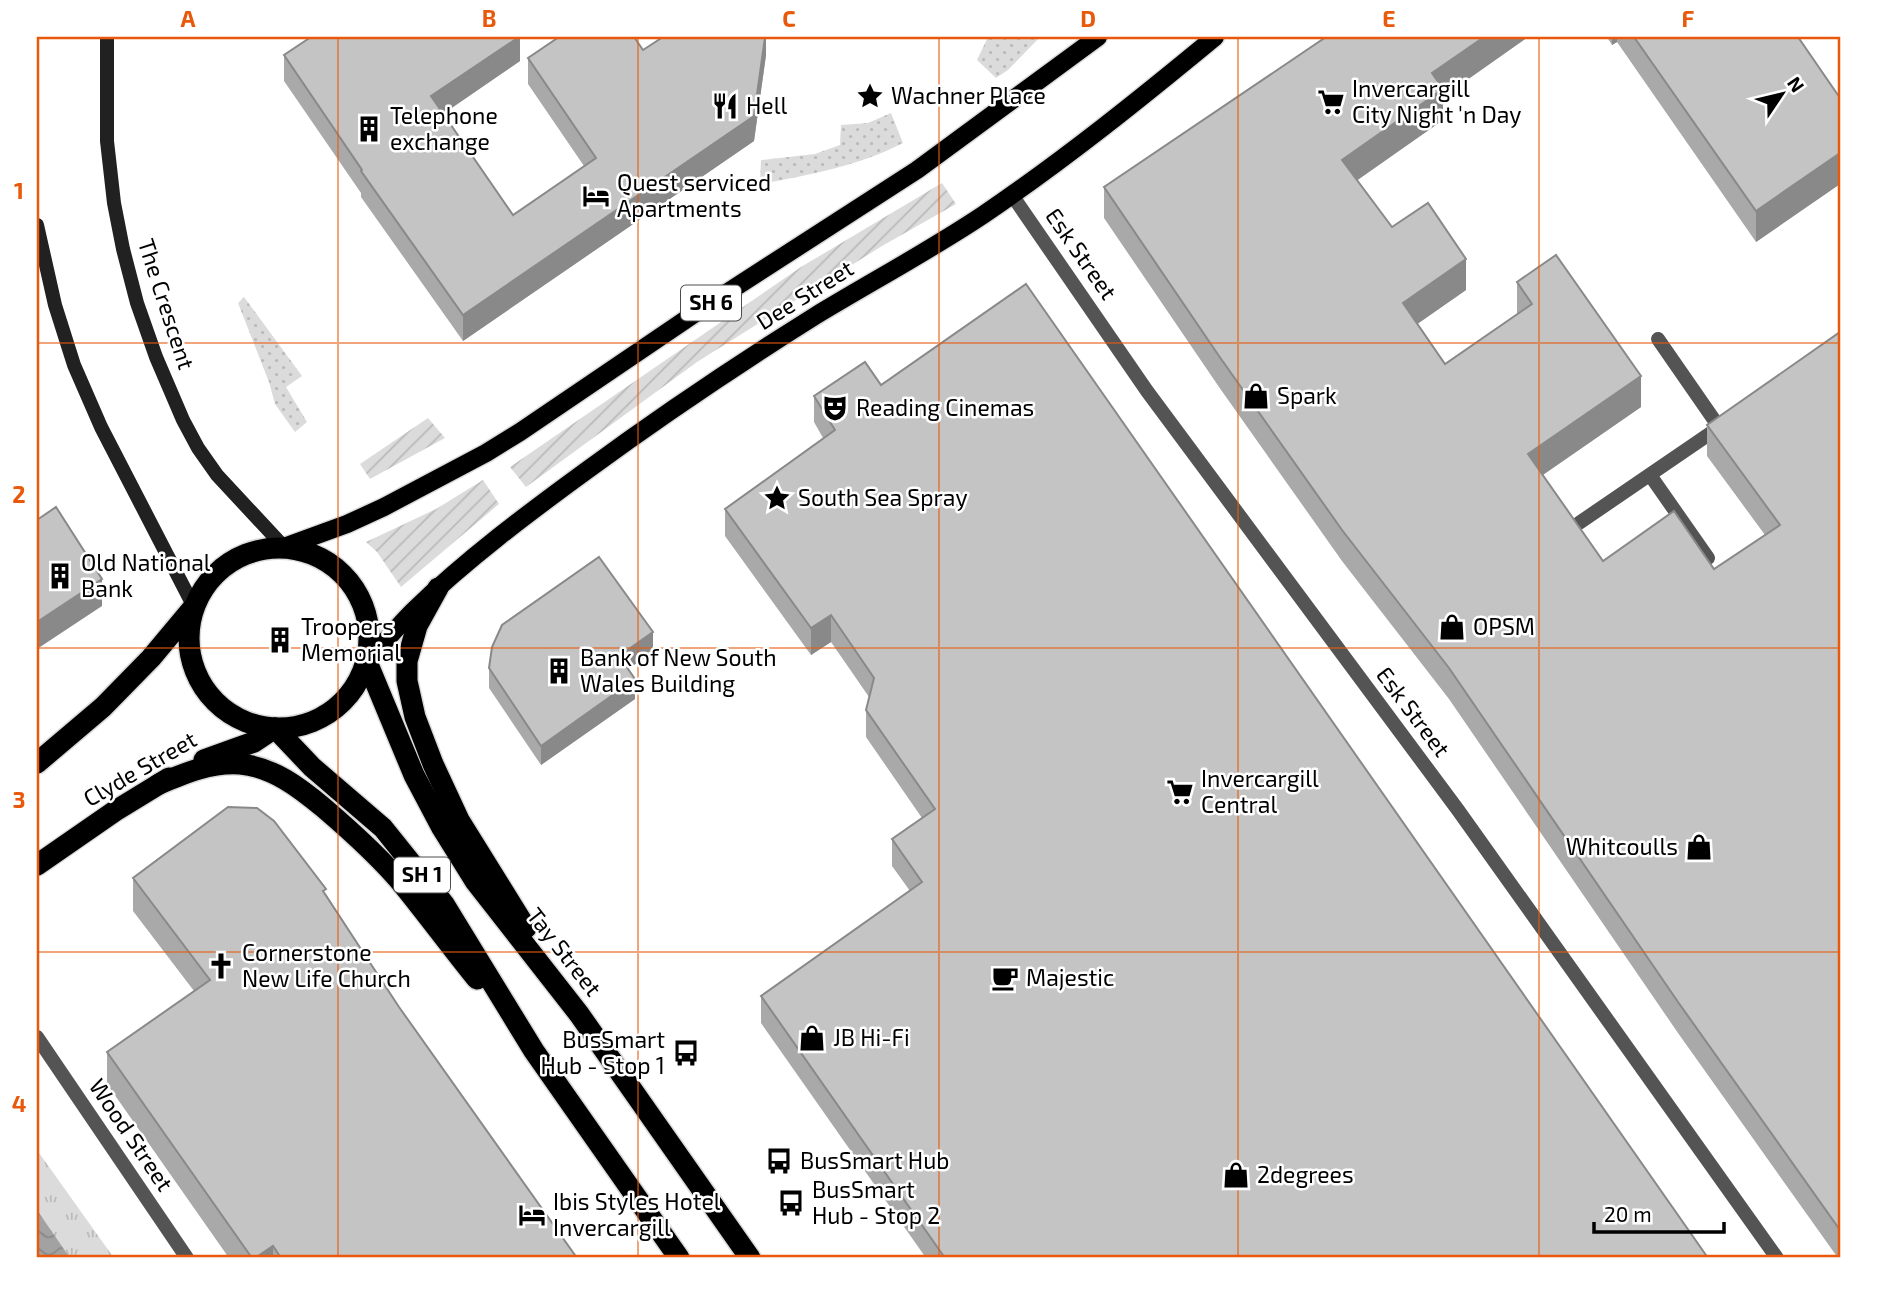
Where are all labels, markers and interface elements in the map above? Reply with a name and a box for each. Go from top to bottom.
text: A [180,4,196,32]
text: B [482,4,496,32]
text: C [782,4,796,32]
text: D [1080,4,1096,32]
text: E [1382,4,1396,32]
text: F [1682,4,1695,32]
north arrow [1748,60,1818,130]
text: N [1783,72,1810,96]
place label: Invercargill City Night 'n Day [1352,74,1521,128]
place icon: Wachner Place [855,81,885,111]
place label: Wachner Place [891,81,1046,109]
supermarket icon: Invercargill City Night 'n Day [1316,87,1346,117]
restaurant icon: Hell [710,91,740,121]
place label: Hell [746,91,788,119]
place label: Telephone exchange [390,101,498,155]
building icon: Telephone exchange [354,114,384,144]
place label: Quest serviced Apartments [617,168,771,222]
text: 1 [14,176,24,204]
hotel icon: Quest serviced Apartments [581,181,611,211]
street label: Esk Street [1040,202,1124,305]
street label: The Crescent [133,235,201,373]
street label: Dee Street [751,253,858,335]
road number: SH 6 [681,286,741,320]
shop icon: Spark [1241,381,1271,411]
place label: Spark [1277,381,1337,409]
theatre icon: Reading Cinemas [820,393,850,423]
place label: Reading Cinemas [856,393,1034,421]
text: 2 [12,480,26,508]
place icon: South Sea Spray [762,483,792,513]
place label: South Sea Spray [798,483,968,511]
place label: Old National Bank [81,548,211,602]
building icon: Old National Bank [45,561,75,591]
place label: Troopers Memorial [301,612,401,666]
shop icon: OPSM [1437,612,1467,642]
place label: OPSM [1473,612,1535,640]
building icon: Troopers Memorial [265,625,295,655]
place label: Bank of New South Wales Building [580,643,777,697]
building icon: Bank of New South Wales Building [544,656,574,686]
street label: Esk Street [1371,661,1457,762]
street label: Clyde Street [78,724,201,812]
place label: Invercargill Central [1201,764,1319,818]
supermarket icon: Invercargill Central [1165,777,1195,807]
text: 3 [12,785,26,813]
place label: Whitcoulls [1566,832,1678,860]
shop icon: Whitcoulls [1684,832,1714,862]
road number: SH 1 [394,858,450,892]
street label: Tay Street [522,902,608,1001]
place label: Cornerstone New Life Church [242,938,411,992]
church icon: Cornerstone New Life Church [206,951,236,981]
cafe icon: Majestic [990,963,1020,993]
place label: Majestic [1026,963,1114,991]
shop icon: JB Hi-Fi [797,1023,827,1053]
place label: JB Hi-Fi [833,1023,910,1051]
place label: BusSmart Hub - Stop 1 [541,1025,665,1079]
bus stop icon: BusSmart Hub - Stop 1 [671,1038,701,1068]
street label: Wood Street [84,1073,180,1196]
text: 4 [12,1089,26,1117]
bus stop icon: BusSmart Hub [764,1146,794,1176]
place label: BusSmart Hub [800,1146,949,1174]
shop icon: 2degrees [1221,1160,1251,1190]
place label: 2degrees [1257,1160,1354,1188]
place label: BusSmart Hub - Stop 2 [812,1175,940,1229]
place label: Ibis Styles Hotel Invercargill [553,1187,721,1241]
bus stop icon: BusSmart Hub - Stop 2 [776,1188,806,1218]
scale bar [1594,1190,1723,1234]
hotel icon: Ibis Styles Hotel Invercargill [517,1200,547,1230]
text: 20 m [1604,1201,1652,1226]

